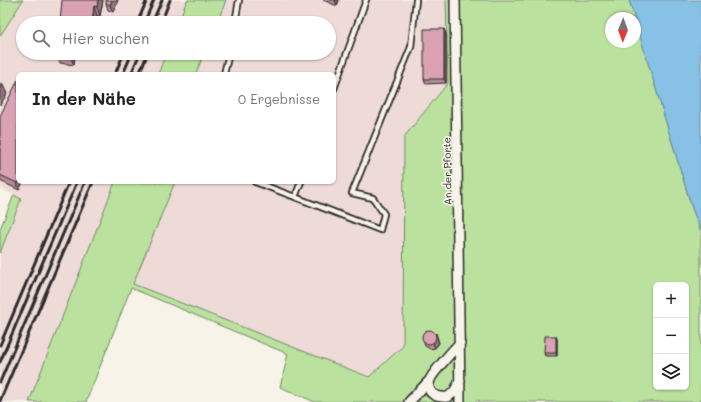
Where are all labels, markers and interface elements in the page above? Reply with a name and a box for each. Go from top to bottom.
north arrow [605,12,641,48]
search box [16,16,336,60]
icon: search [30,27,52,49]
text: Hier suchen [62,28,149,48]
text: In der Nähe [32,87,136,109]
text: 0 Ergebnisse [238,90,320,107]
street label: An der Pforte [439,137,455,205]
map controls [653,282,689,390]
button: + [653,282,689,318]
button: − [653,318,689,354]
button: layers [653,354,689,390]

